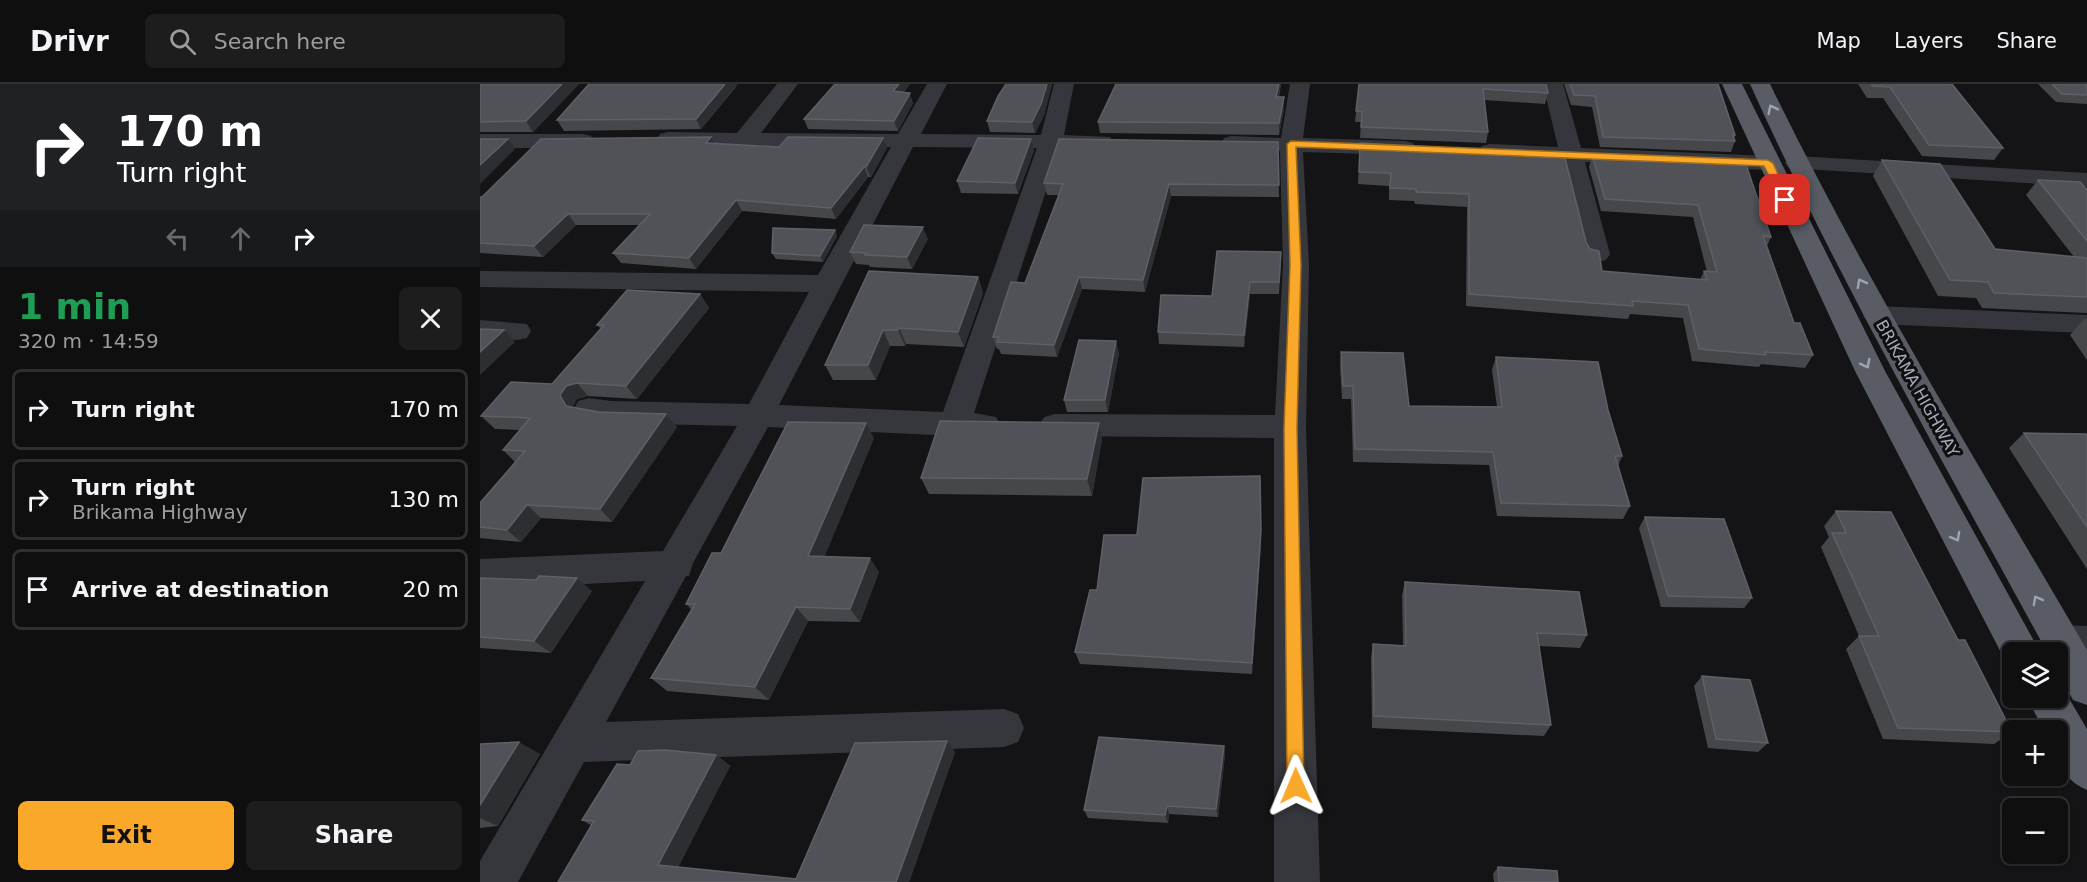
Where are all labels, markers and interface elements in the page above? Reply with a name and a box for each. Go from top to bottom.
search box [145,14,565,68]
text: Drivr [30,25,109,58]
icon: search [166,25,199,58]
text: Search here [214,29,346,54]
text: Map [1817,29,1861,53]
text: Layers [1894,29,1963,53]
text: Share [1996,29,2057,53]
one-way arrow [1767,105,1779,116]
text: 170 m [117,107,263,156]
icon: right [18,108,96,186]
text: Turn right [117,157,246,188]
pin [1759,174,1810,225]
icon: arrive [1768,183,1801,216]
icon: left [161,222,194,255]
icon: ahead [224,222,257,255]
icon: right [287,222,320,255]
one-way arrow [1856,278,1868,289]
text: 1 min [18,286,131,327]
button: close [399,287,462,350]
street label: BRIKAMA HIGHWAY [1872,317,1963,460]
text: 320 m · 14:59 [18,329,159,353]
one-way arrow [1859,358,1870,368]
icon: right [21,393,54,426]
text: Turn right [72,397,195,422]
text: 170 m [389,397,459,422]
text: Turn right [72,475,195,500]
icon: right [21,483,54,516]
text: 130 m [389,487,459,512]
text: Brikama Highway [72,500,248,524]
one-way arrow [1949,531,1960,541]
icon: arrive [21,573,54,606]
text: Arrive at destination [72,577,329,602]
text: 20 m [403,577,459,602]
one-way arrow [2033,596,2044,606]
map controls [2002,642,2068,864]
button: layers [2002,642,2068,708]
button: + [2002,720,2068,786]
position arrow [1264,754,1328,818]
button: − [2002,798,2068,864]
button: Exit [18,801,234,870]
button: Share [246,801,462,870]

